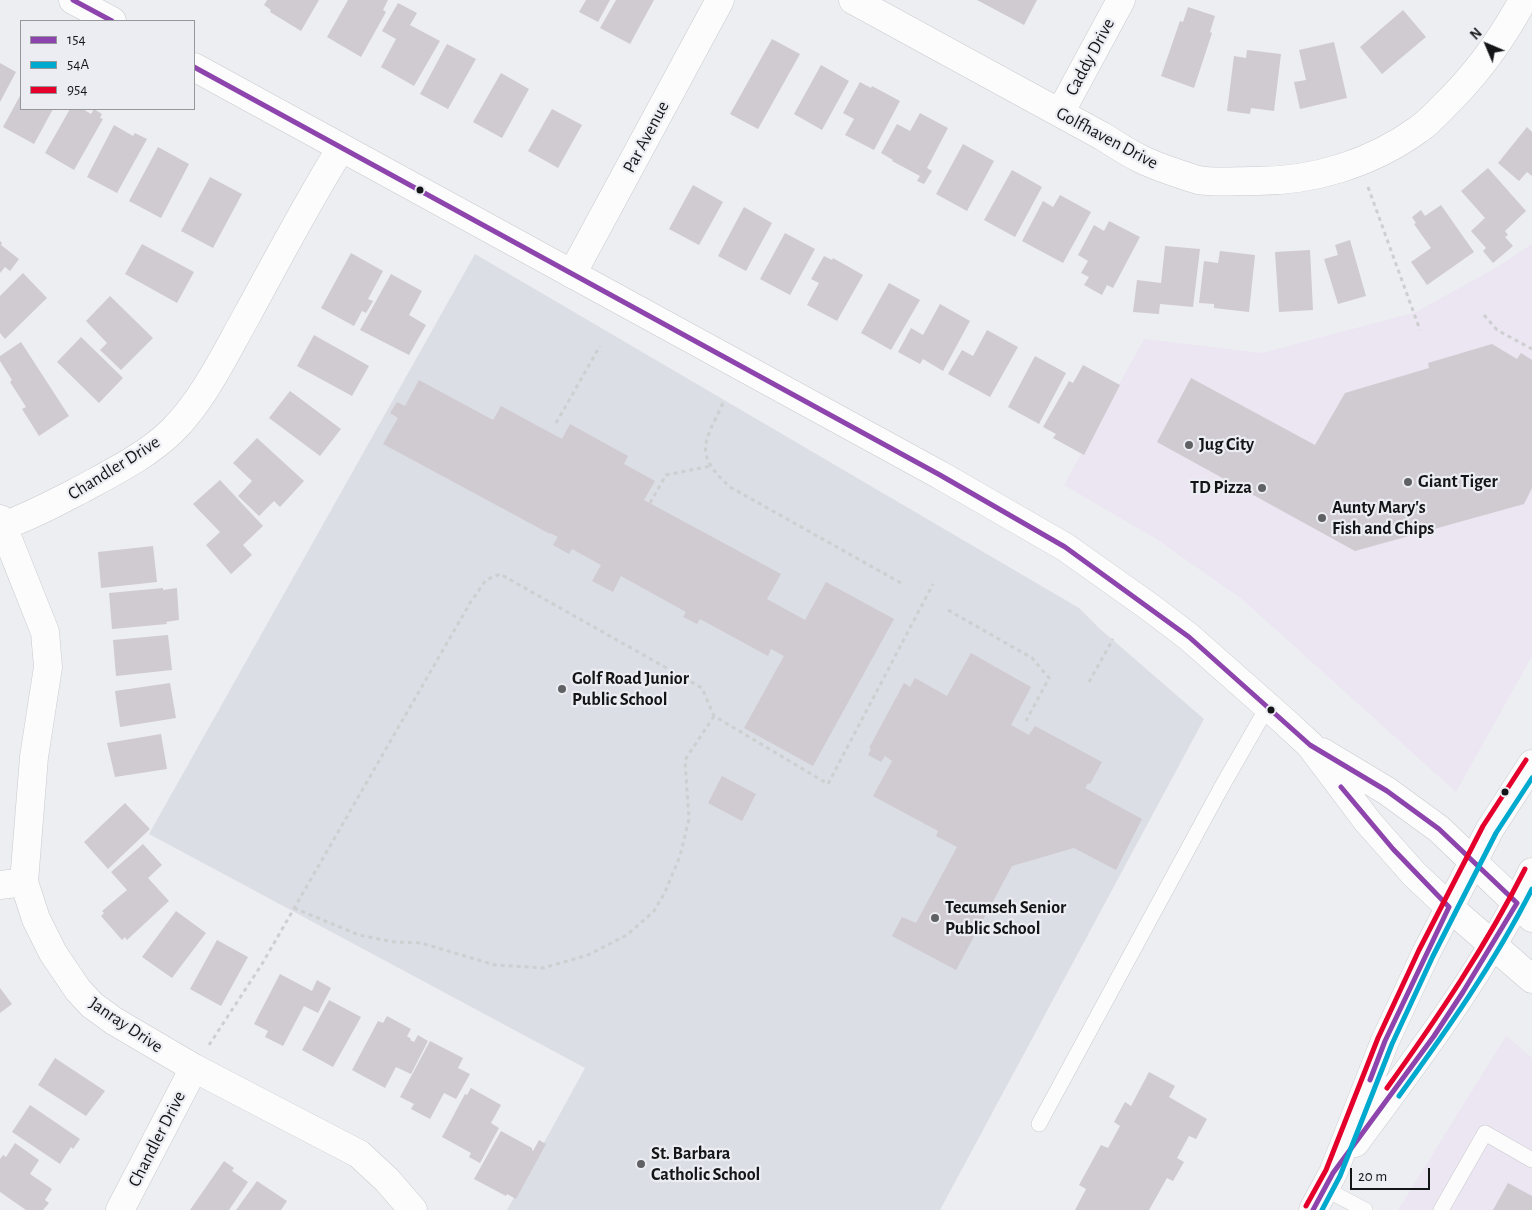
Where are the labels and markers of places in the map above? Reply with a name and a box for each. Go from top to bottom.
unlabelled marker [415,185,425,195]
place label: Jug City [1199,434,1254,456]
marker: Jug City [1183,439,1195,451]
place label: Giant Tiger [1418,471,1498,493]
marker: Giant Tiger [1402,476,1414,488]
place label: TD Pizza [1190,477,1252,499]
marker: TD Pizza [1256,482,1268,494]
place label: Aunty Mary's Fish and Chips [1332,497,1434,540]
marker: Aunty Mary's Fish and Chips [1316,512,1328,524]
place label: Golf Road Junior Public School [572,668,689,711]
marker: Golf Road Junior Public School [556,683,568,695]
unlabelled marker [1266,705,1276,715]
unlabelled marker [1500,787,1510,797]
place label: Tecumseh Senior Public School [945,897,1066,940]
marker: Tecumseh Senior Public School [929,912,941,924]
place label: St. Barbara Catholic School [651,1143,760,1186]
marker: St. Barbara Catholic School [635,1158,647,1170]

